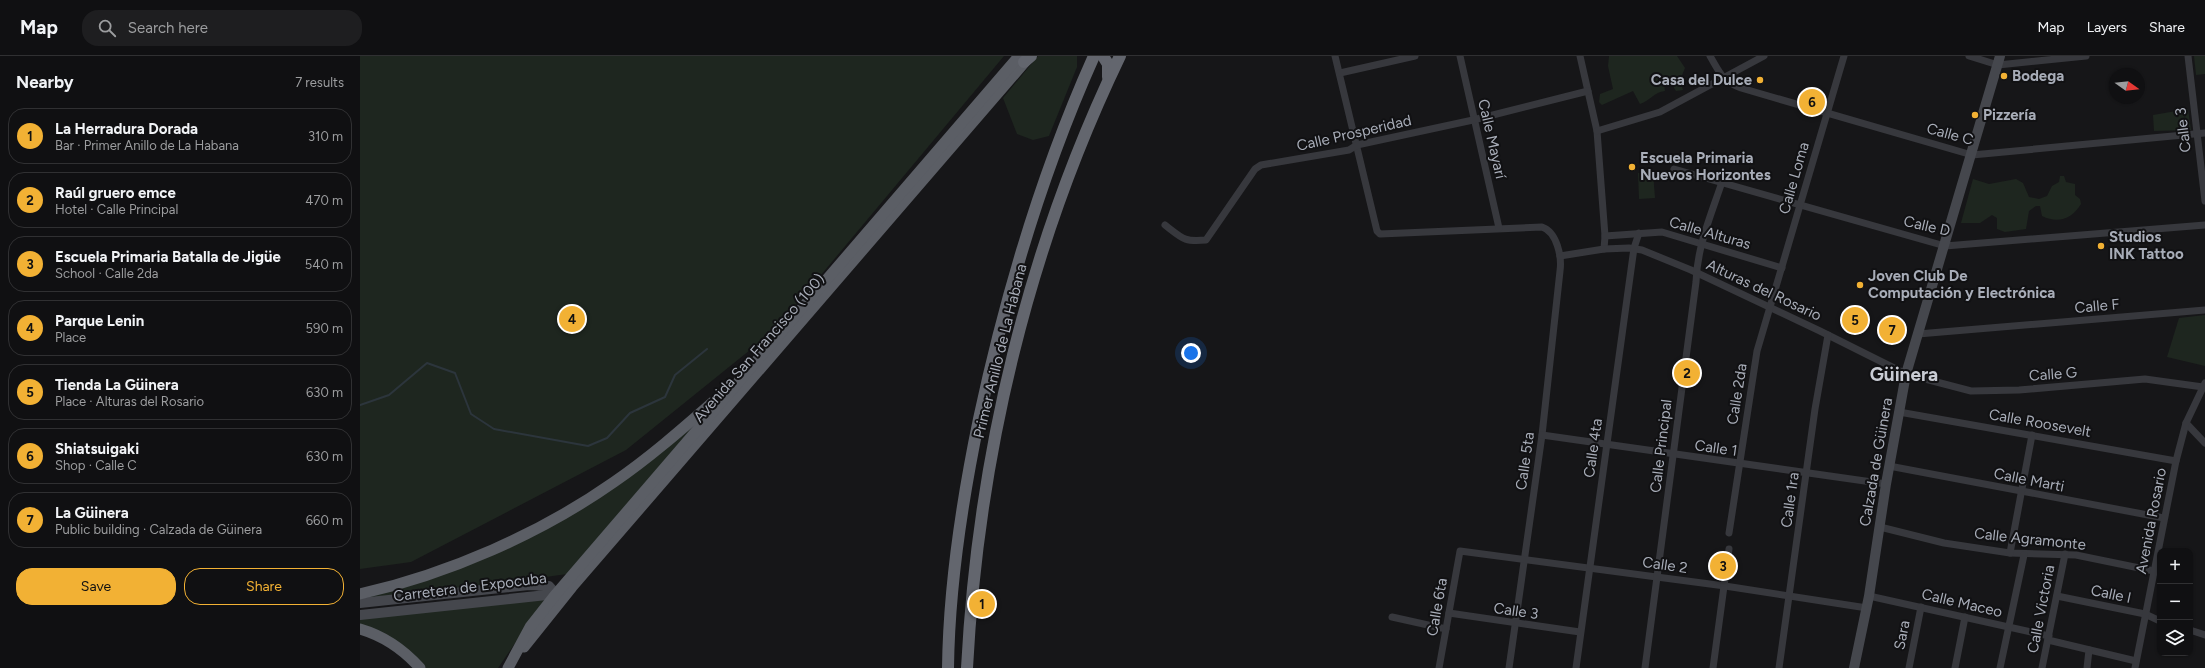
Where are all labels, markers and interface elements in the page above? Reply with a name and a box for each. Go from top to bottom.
search box [82,10,362,46]
text: Map [20,16,58,39]
icon: search [96,17,118,39]
text: Search here [128,19,208,37]
text: Map [2037,19,2065,36]
text: Layers [2087,19,2127,36]
text: Share [2149,19,2185,36]
place label: Bodega [2012,67,2064,85]
north arrow [2109,68,2145,104]
place label: Casa del Dulce [1651,71,1753,89]
marker: Bodega [1999,71,2009,81]
text: Nearby [16,72,74,92]
text: 7 results [295,75,344,90]
marker: Casa del Dulce [1755,75,1765,85]
pin: 6 [1799,87,1825,117]
street label: Calle Mayarí [1474,97,1510,182]
place label: Pizzería [1983,106,2036,124]
street label: Calle 3 [2171,107,2195,153]
marker: Pizzería [1970,110,1980,120]
street label: Calle Prosperidad [1295,111,1413,155]
street label: Calle C [1925,119,1976,149]
text: La Herradura Dorada [55,120,198,138]
text: 1 [27,129,33,144]
text: 310 m [308,129,343,144]
text: Bar · Primer Anillo de La Habana [55,138,239,153]
street label: Calle Loma [1775,140,1813,216]
place label: Escuela Primaria Nuevos Horizontes [1640,149,1771,184]
marker: Escuela Primaria Nuevos Horizontes [1627,162,1637,172]
text: Raúl gruero emce [55,184,176,202]
text: 2 [26,193,34,208]
text: 470 m [305,193,343,208]
text: Hotel · Calle Principal [55,202,178,217]
street label: Calle D [1902,212,1952,240]
street label: Calle Alturas [1667,213,1753,253]
place label: Studios INK Tattoo [2109,228,2184,263]
marker: Studios INK Tattoo [2096,241,2106,251]
text: Escuela Primaria Batalla de Jigüe [55,248,281,266]
street label: Alturas del Rosario [1704,255,1825,325]
text: 3 [26,257,34,272]
text: 540 m [305,257,343,272]
street label: Primer Anillo de La Habana [970,262,1030,440]
text: School · Calle 2da [55,266,158,281]
place label: Joven Club De Computación y Electrónica [1868,267,2055,302]
street label: Avenida San Francisco (100) [690,270,828,426]
marker: Joven Club De Computación y Electrónica [1855,280,1865,290]
street label: Calle F [2074,295,2120,317]
pin: 4 [559,304,585,334]
pin: 5 [1842,305,1868,335]
text: Parque Lenin [55,312,144,330]
pin: 7 [1879,315,1905,345]
text: 4 [26,321,34,336]
text: 590 m [306,321,343,336]
text: Place [55,330,86,345]
your location [1181,343,1201,363]
pin: 2 [1674,358,1700,388]
street label: Calle 2da [1723,362,1751,426]
district label: Güinera [1870,363,1938,386]
street label: Calle G [2028,363,2078,385]
text: Tienda La Güinera [55,376,179,394]
text: 5 [26,385,34,400]
text: 630 m [306,385,343,400]
text: Place · Alturas del Rosario [55,394,204,409]
street label: Calzada de Güinera [1856,396,1896,528]
street label: Calle Principal [1646,398,1676,494]
street label: Calle Roosevelt [1987,405,2093,441]
street label: Calle 4ta [1580,417,1606,479]
street label: Calle 5ta [1512,431,1538,491]
street label: Calle 1 [1693,436,1739,460]
text: Shiatsuigaki [55,440,139,458]
text: 6 [26,449,34,464]
text: 630 m [306,449,343,464]
text: Shop · Calle C [55,458,137,473]
street label: Calle Marti [1992,464,2066,496]
street label: Avenida Rosario [2132,466,2170,576]
street label: Calle 1ra [1777,471,1803,529]
text: La Güinera [55,504,129,522]
text: 7 [26,513,34,528]
text: 660 m [306,513,343,528]
text: Public building · Calzada de Güinera [55,522,262,537]
street label: Calle Agramonte [1973,524,2087,554]
map controls [2157,548,2193,656]
button: + [2157,548,2193,584]
pin: 3 [1710,551,1736,581]
street label: Calle 2 [1641,553,1689,577]
street label: Calle Victoria [2024,563,2058,655]
button: Save [16,568,176,605]
button: Share [184,568,344,605]
street label: Carretera de Expocuba [392,569,548,605]
street label: Calle 6ta [1423,577,1451,637]
street label: Calle I [2089,581,2133,607]
button: − [2157,584,2193,620]
street label: Calle Maceo [1920,585,2004,621]
pin: 1 [969,589,995,619]
street label: Calle 3 [1492,599,1540,623]
street label: Sara [1890,619,1914,651]
button: layers [2157,620,2193,656]

